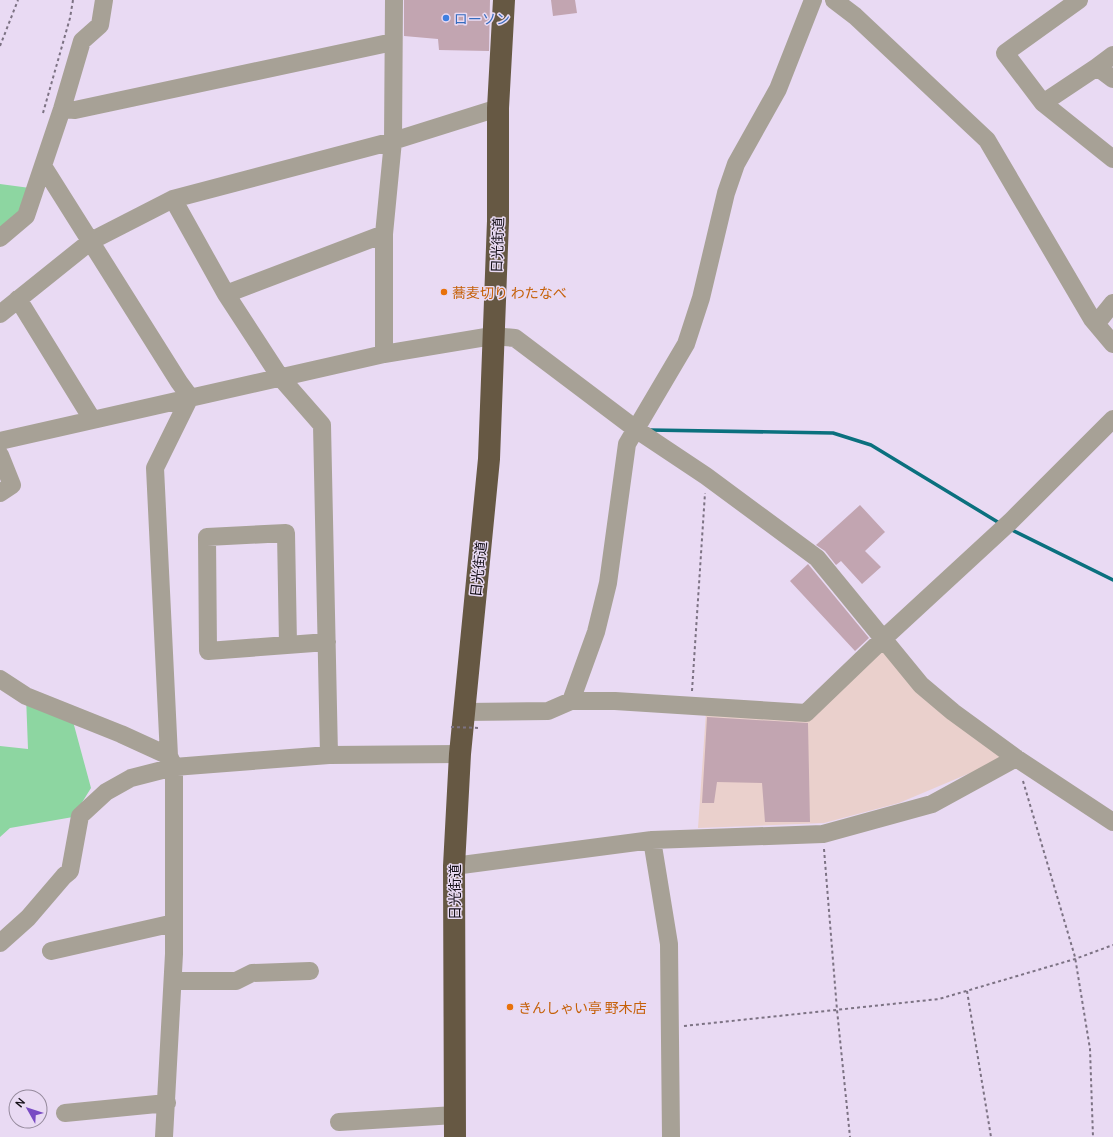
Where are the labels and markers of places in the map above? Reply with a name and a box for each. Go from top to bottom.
place label: ローソン [454,9,510,28]
marker: ローソン [441,13,451,23]
place label: 蕎麦切り わたなべ [452,283,567,302]
marker: 蕎麦切り わたなべ [439,287,449,297]
place label: きんしゃい亭 野木店 [518,998,647,1017]
marker: きんしゃい亭 野木店 [505,1002,515,1012]

